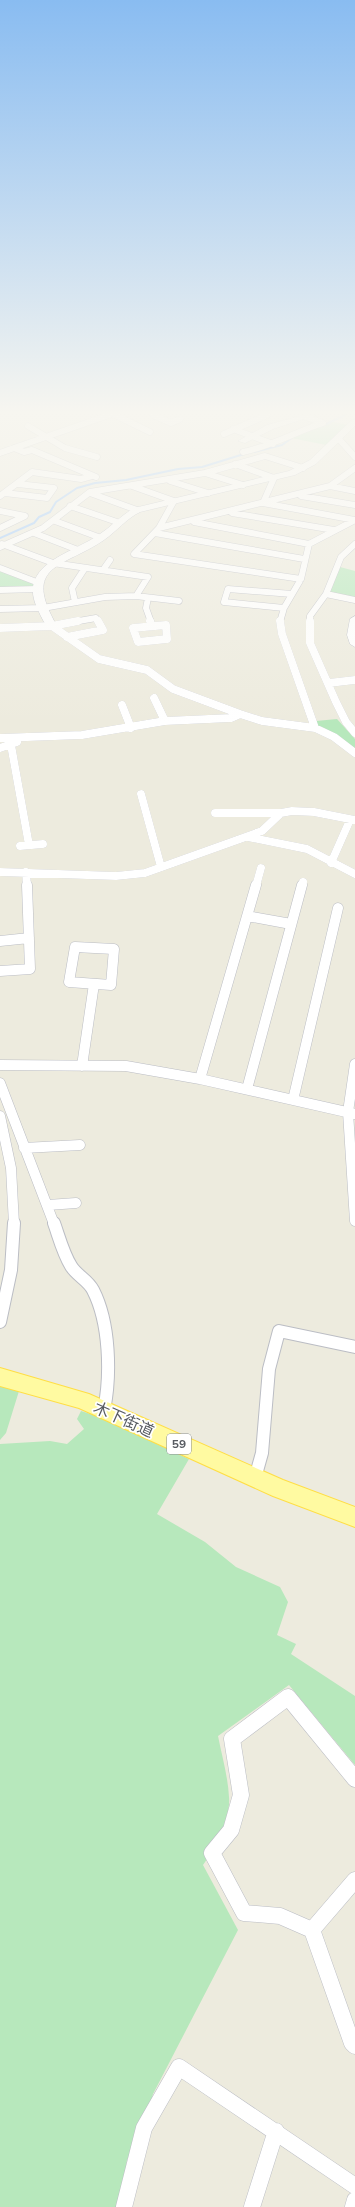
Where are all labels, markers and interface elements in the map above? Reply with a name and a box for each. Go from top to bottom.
street label: 木下街道 [90,1397,157,1443]
road number: 59 [167,1434,191,1454]

